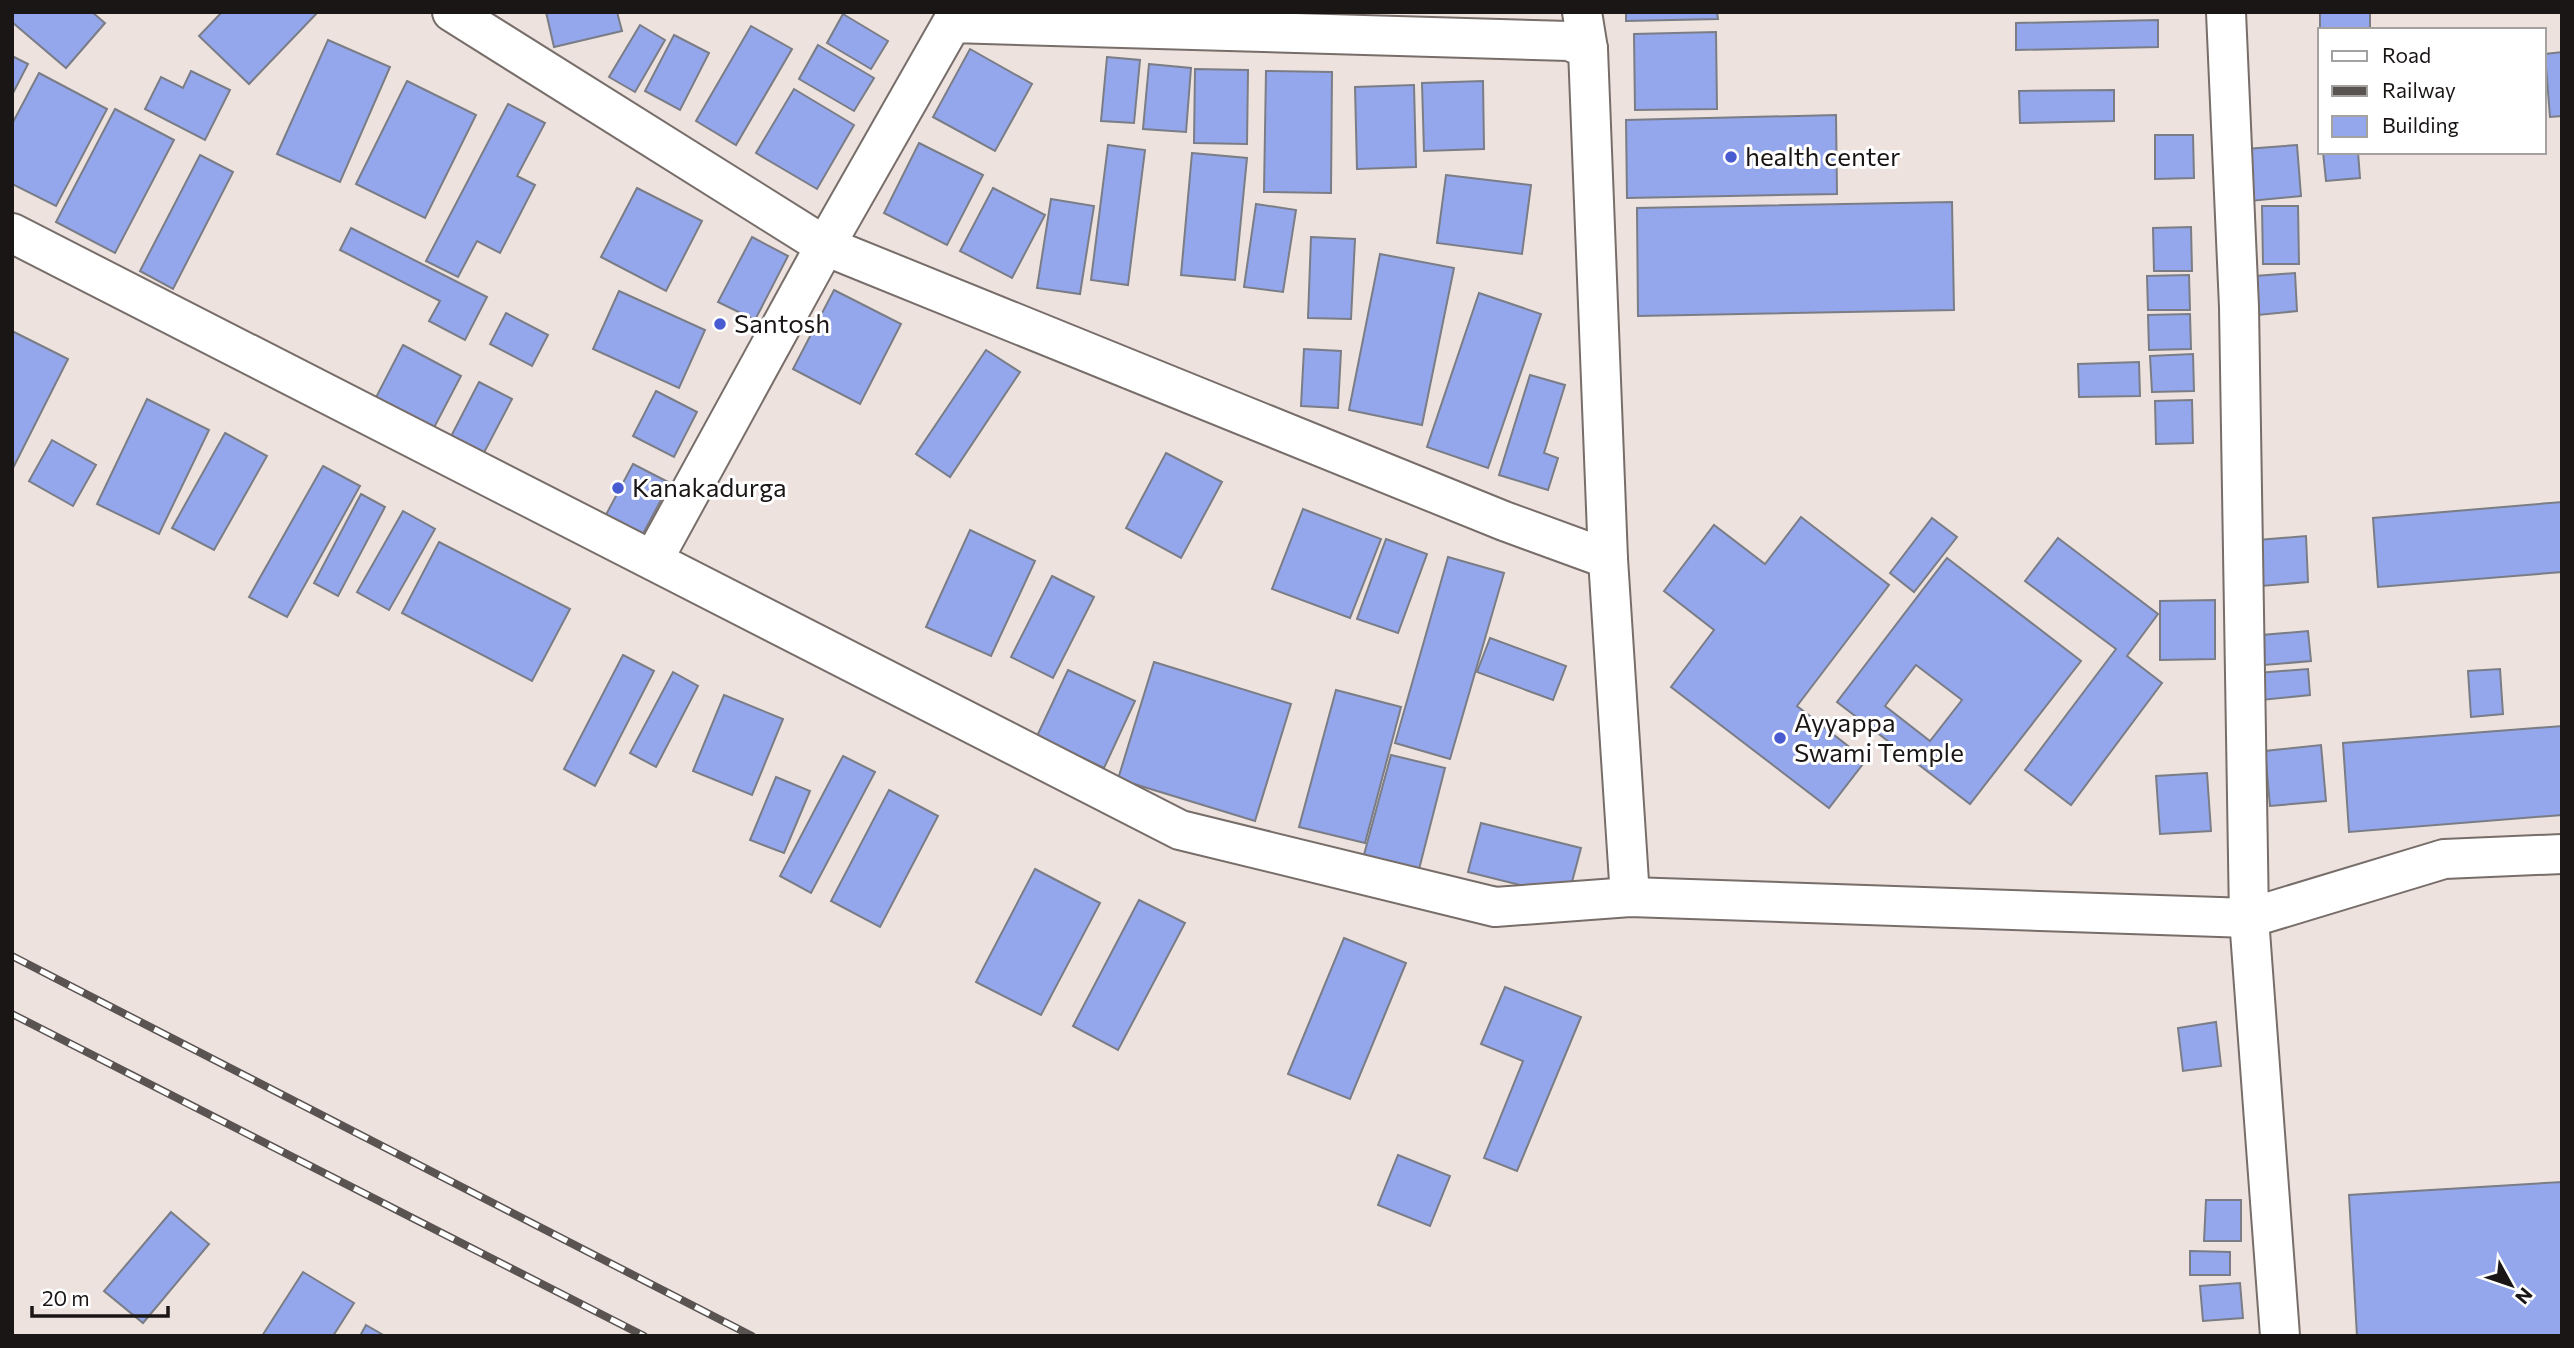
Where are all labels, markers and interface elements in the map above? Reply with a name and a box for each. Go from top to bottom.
legend [2318,28,2546,154]
text: Road [2382,42,2431,67]
text: Railway [2382,77,2456,102]
text: Building [2382,112,2459,137]
place label: health center [1745,140,1900,171]
marker: health center [1723,149,1739,165]
place label: Santosh [734,307,830,338]
marker: Santosh [712,316,728,332]
place label: Kanakadurga [632,471,787,502]
marker: Kanakadurga [610,480,626,496]
place label: Ayyappa Swami Temple [1794,706,1964,767]
marker: Ayyappa Swami Temple [1772,730,1788,746]
north arrow [2476,1250,2546,1320]
scale bar [32,1274,168,1318]
text: N [2511,1283,2538,1309]
text: 20 m [42,1285,90,1310]

